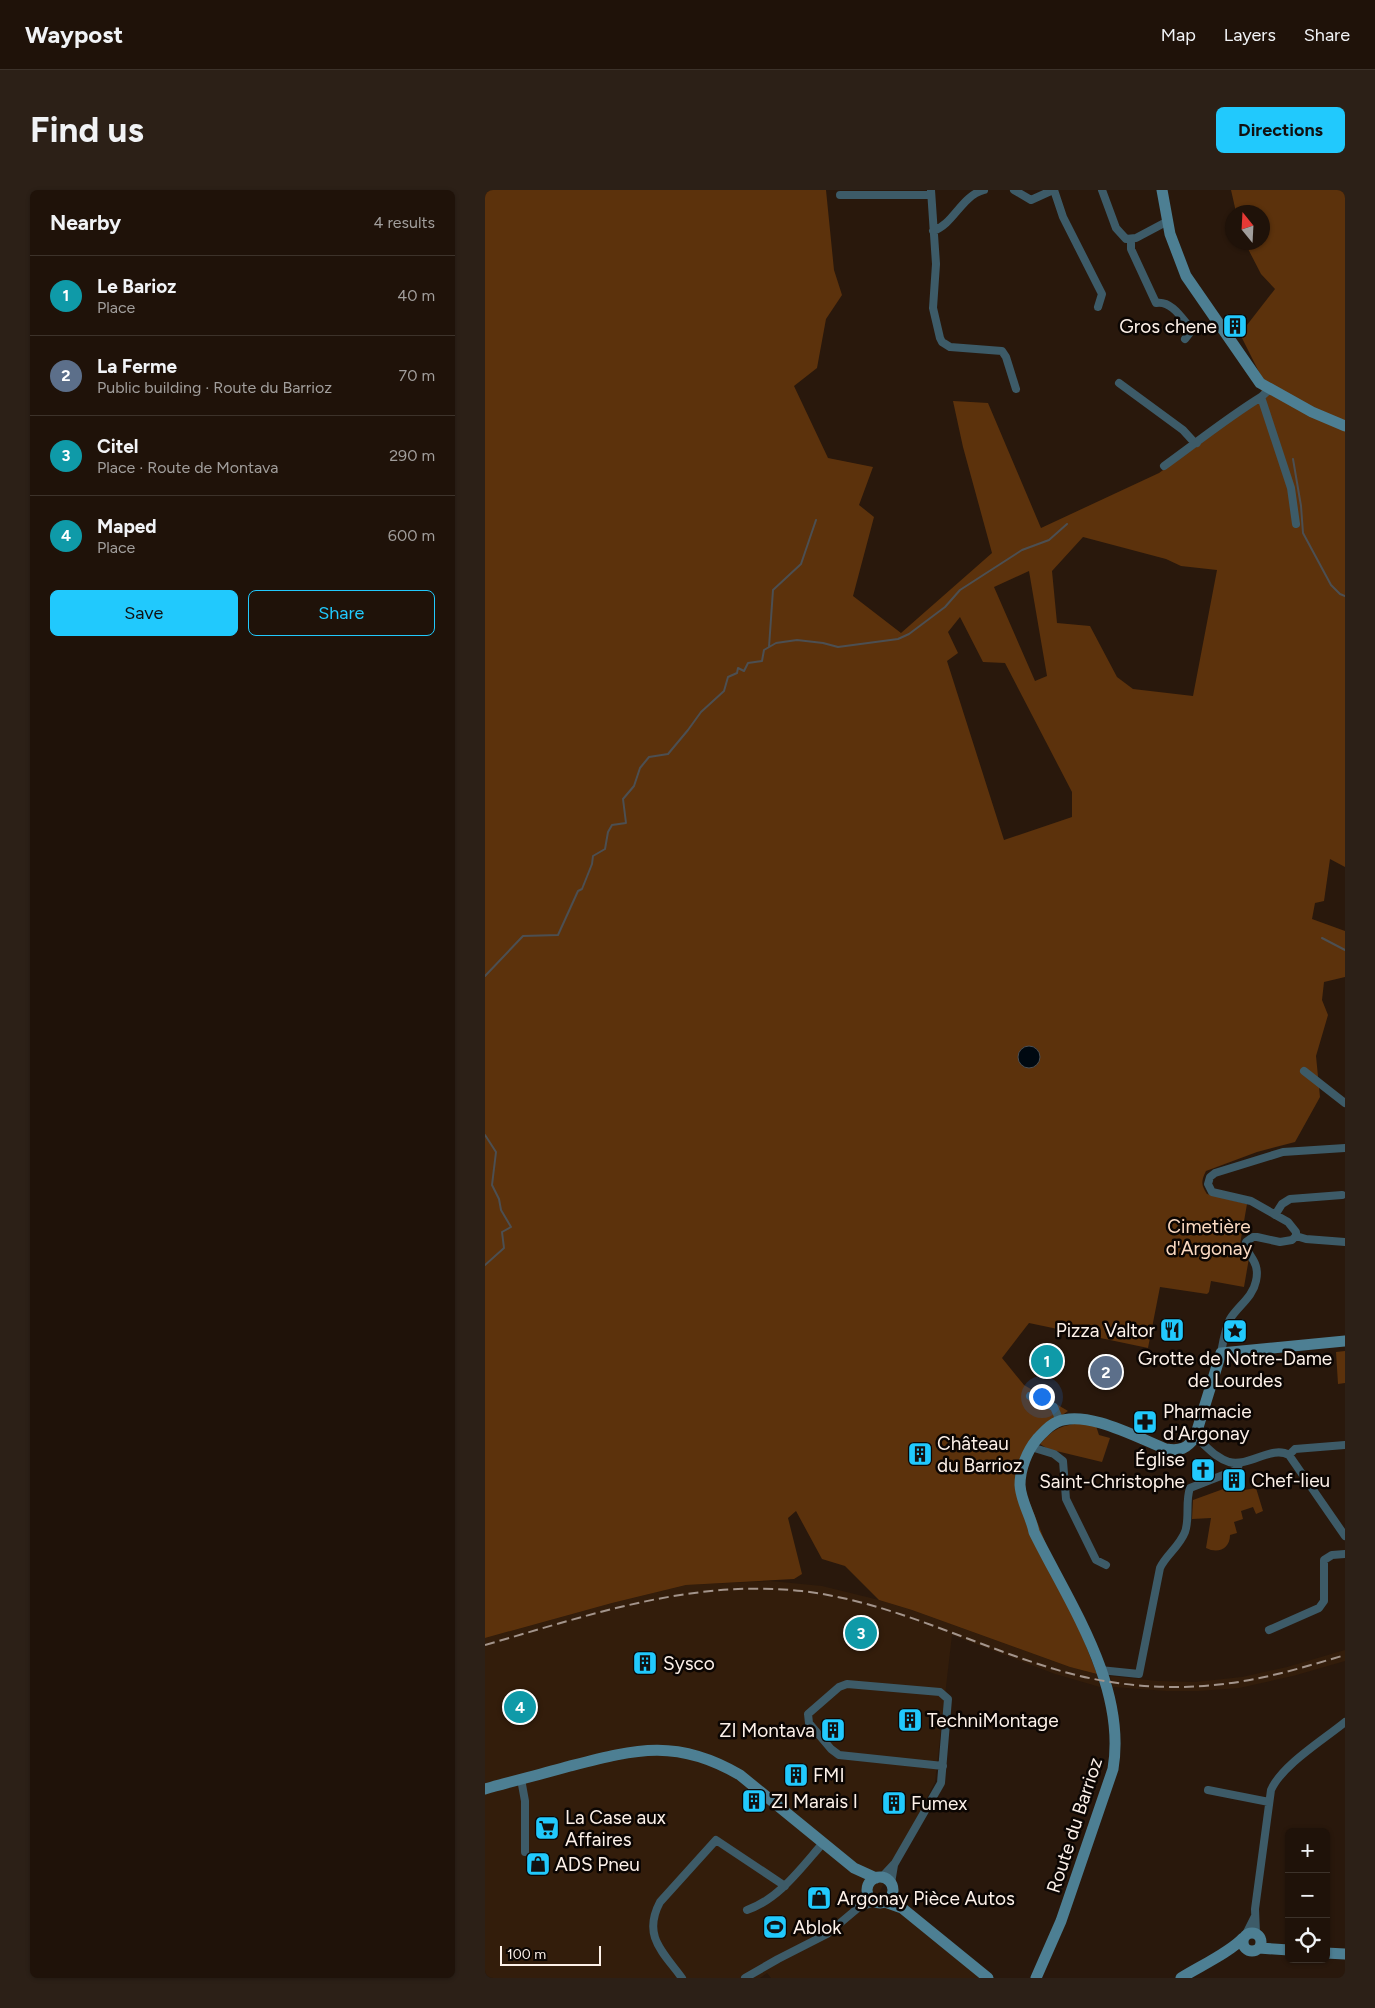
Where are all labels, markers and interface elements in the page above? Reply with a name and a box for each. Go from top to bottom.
text: Waypost [25,20,123,49]
text: Map [1161,24,1196,46]
text: Layers [1224,24,1276,46]
text: Share [1304,24,1350,46]
button: Directions [1216,107,1345,153]
text: Find us [30,109,144,151]
north arrow [1225,205,1270,250]
text: Nearby [50,210,121,235]
text: 4 results [374,213,435,232]
text: Le Barioz [97,275,176,298]
text: 1 [63,286,69,305]
text: 40 m [397,286,435,305]
text: Place [97,298,135,317]
building icon: Gros chene [1222,313,1248,339]
place label: Gros chene [1119,315,1217,338]
text: La Ferme [97,355,177,378]
text: 2 [61,366,71,385]
text: 70 m [399,366,435,385]
text: Public building · Route du Barrioz [97,378,332,397]
text: Citel [97,435,138,458]
text: 3 [62,446,70,465]
text: 290 m [389,446,435,465]
text: Place · Route de Montava [97,458,278,477]
text: Maped [97,515,157,538]
text: 4 [61,526,71,545]
text: 600 m [388,526,435,545]
text: Place [97,538,135,557]
button: Save [50,590,238,636]
button: Share [248,590,435,636]
park label: Cimetière d'Argonay [1166,1215,1252,1260]
restaurant icon: Pizza Valtor [1159,1317,1185,1343]
place icon: Grotte de Notre-Dame de Lourdes [1222,1318,1248,1344]
place label: Pizza Valtor [1056,1319,1156,1342]
pin: 1 [1031,1342,1063,1380]
place label: Grotte de Notre-Dame de Lourdes [1138,1347,1332,1392]
pin: 2 [1090,1353,1122,1391]
your location [1029,1384,1055,1410]
place label: Pharmacie d'Argonay [1163,1400,1252,1445]
pharmacy icon: Pharmacie d'Argonay [1132,1409,1158,1435]
place label: Château du Barrioz [937,1432,1022,1477]
building icon: Château du Barrioz [907,1441,933,1467]
place label: Église Saint-Christophe [1039,1448,1185,1493]
church icon: Église Saint-Christophe [1190,1457,1216,1483]
building icon: Chef-lieu [1221,1467,1247,1493]
place label: Chef-lieu [1251,1469,1330,1492]
pin: 3 [845,1614,877,1652]
building icon: Sysco [632,1650,658,1676]
place label: Sysco [663,1652,715,1675]
pin: 4 [504,1688,536,1726]
building icon: TechniMontage [897,1707,923,1733]
place label: TechniMontage [927,1709,1059,1732]
building icon: ZI Montava [820,1717,846,1743]
place label: ZI Montava [719,1719,815,1742]
street label: Route du Barrioz [1042,1755,1107,1896]
building icon: FMI [783,1762,809,1788]
place label: FMI [813,1764,845,1787]
building icon: ZI Marais I [741,1788,767,1814]
place label: ZI Marais I [771,1790,858,1813]
building icon: Fumex [881,1790,907,1816]
place label: Fumex [911,1792,967,1815]
place label: La Case aux Affaires [565,1806,666,1851]
supermarket icon: La Case aux Affaires [534,1815,560,1841]
map controls [1285,1828,1330,1963]
button: + [1285,1828,1330,1873]
shop icon: ADS Pneu [525,1851,551,1877]
place label: ADS Pneu [555,1853,640,1876]
button: − [1285,1873,1330,1918]
shop icon: Argonay Pièce Autos [806,1885,832,1911]
place label: Argonay Pièce Autos [837,1887,1015,1910]
sports icon: Ablok [762,1914,788,1940]
place label: Ablok [793,1916,842,1939]
button: locate [1285,1918,1330,1963]
scale bar [500,1943,601,1966]
text: 100 m [507,1946,546,1963]

